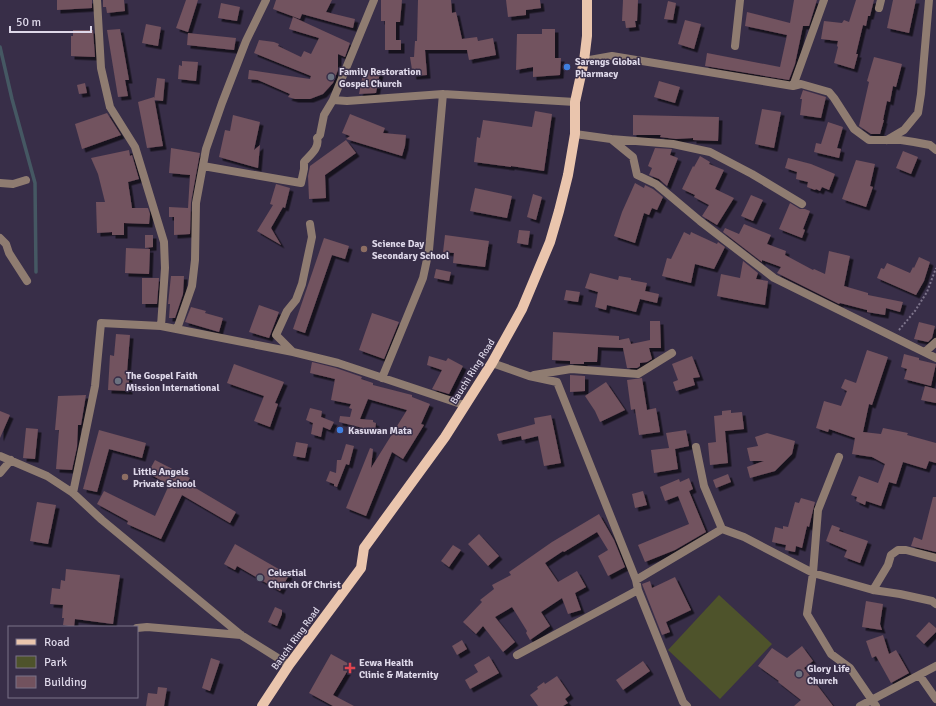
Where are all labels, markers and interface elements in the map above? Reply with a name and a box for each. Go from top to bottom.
scale bar [10,8,91,34]
text: 50 m [16,15,41,30]
place label: Sarengs Global Pharmacy [575,56,640,80]
marker: Sarengs Global Pharmacy [562,62,572,72]
place label: Family Restoration Gospel Church [339,66,422,90]
marker: Family Restoration Gospel Church [326,72,336,82]
place label: Science Day Secondary School [372,238,449,262]
marker: Science Day Secondary School [359,244,369,254]
street label: Bauchi Ring Road [448,337,498,406]
place label: The Gospel Faith Mission International [126,370,220,394]
marker: The Gospel Faith Mission International [113,376,123,386]
marker: Kasuwan Mata [335,425,345,435]
place label: Kasuwan Mata [348,425,412,437]
place label: Little Angels Private School [133,466,196,490]
marker: Little Angels Private School [120,472,130,482]
place label: Celestial Church Of Christ [268,567,341,591]
marker: Celestial Church Of Christ [255,573,265,583]
street label: Bauchi Ring Road [269,605,323,672]
legend [8,626,138,698]
text: Road [44,635,70,650]
text: Park [44,655,67,670]
place label: Ecwa Health Clinic & Maternity [359,657,438,681]
marker: Ecwa Health Clinic & Maternity [344,662,356,674]
place label: Glory Life Church [807,663,850,687]
marker: Glory Life Church [794,669,804,679]
text: Building [44,675,87,690]

